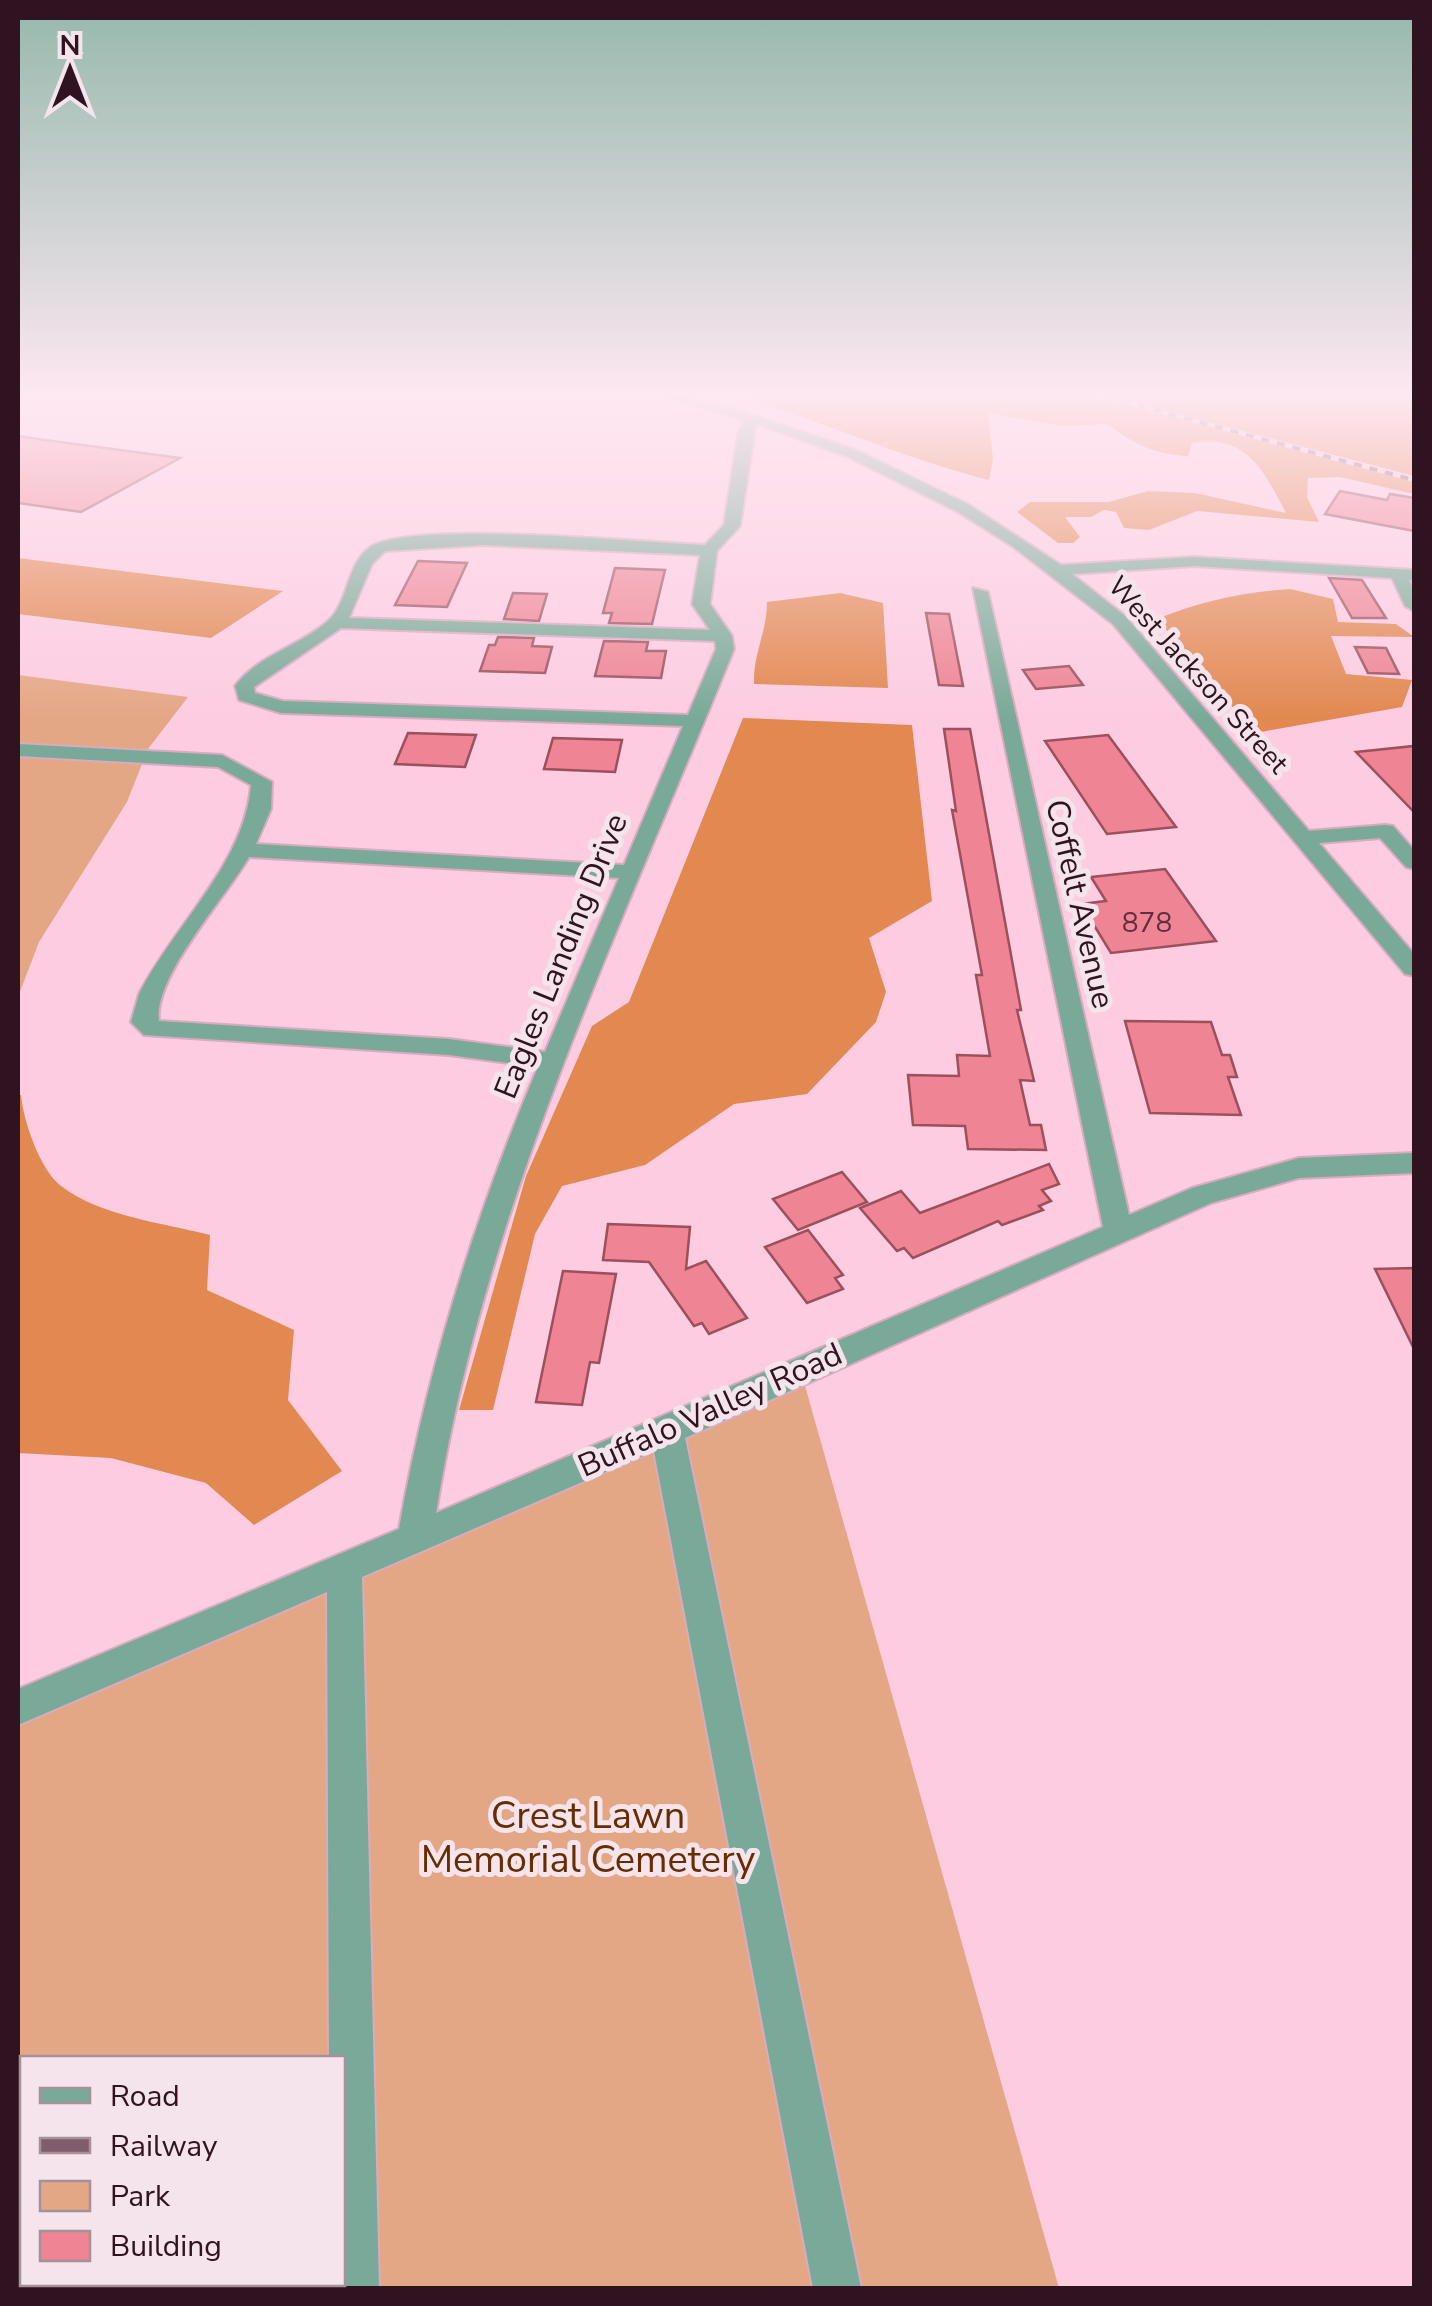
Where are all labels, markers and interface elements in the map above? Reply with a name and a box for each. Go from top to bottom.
north arrow [20,20,120,120]
text: N [60,27,80,65]
street label: West Jackson Street [1099,568,1297,782]
street label: Coffelt Avenue [1035,795,1125,1013]
street label: Eagles Landing Drive [484,807,638,1105]
house number: 878 [1122,904,1172,942]
street label: Buffalo Valley Road [571,1333,849,1487]
park label: Crest Lawn Memorial Cemetery [421,1790,756,1885]
legend [20,2056,345,2286]
text: Road [110,2076,180,2117]
text: Railway [110,2126,218,2167]
text: Park [110,2176,171,2217]
text: Building [110,2226,222,2267]

